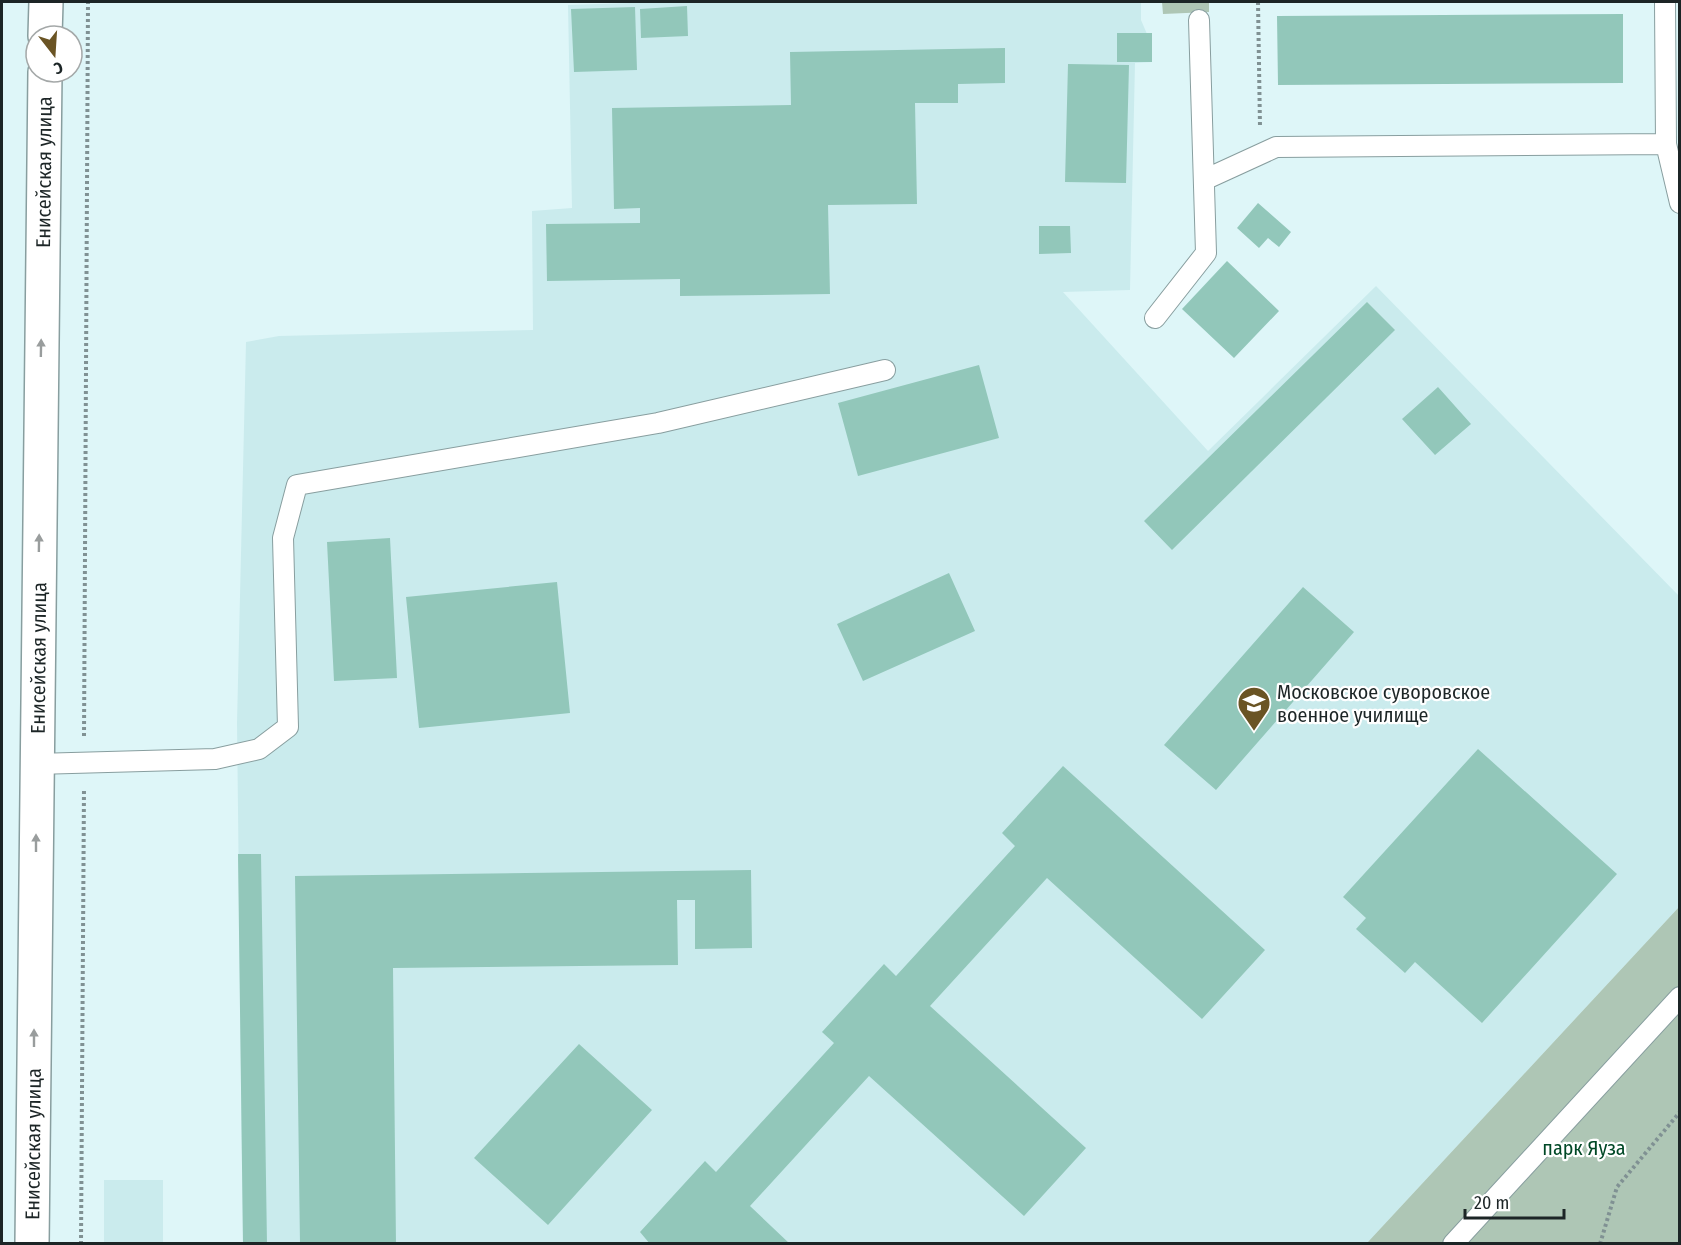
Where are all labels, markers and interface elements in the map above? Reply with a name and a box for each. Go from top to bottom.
north arrow [24,24,84,84]
text: С [51,58,65,78]
street label: Енисейская улица [31,96,57,248]
one-way arrow [36,339,46,358]
one-way arrow [34,534,44,553]
street label: Енисейская улица [26,582,51,734]
place label: Московское суворовское военное училище [1277,680,1490,727]
school or university icon: Московское суворовское военное училище [1236,685,1272,732]
one-way arrow [31,834,41,853]
one-way arrow [29,1029,39,1048]
street label: Енисейская улица [20,1068,46,1220]
park label: парк Яуза [1542,1136,1626,1160]
scale bar [1465,1182,1564,1220]
text: 20 m [1474,1192,1509,1214]

